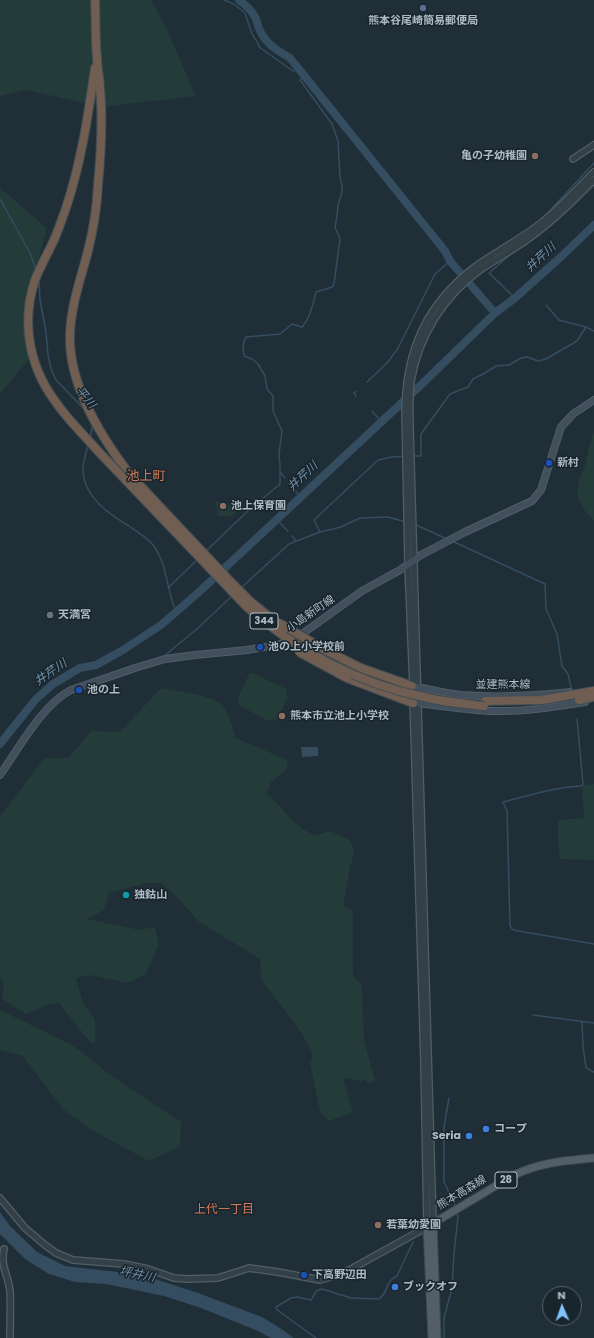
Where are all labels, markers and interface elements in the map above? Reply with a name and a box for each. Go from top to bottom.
marker: 熊本谷尾崎簡易郵便局 [418,3,428,13]
place label: 熊本谷尾崎簡易郵便局 [368,14,478,28]
place label: 亀の子幼稚園 [461,149,527,163]
marker: 亀の子幼稚園 [530,151,540,161]
water label: 井芹川 [523,240,559,276]
water label: 平川 [72,384,98,412]
place label: 新村 [557,456,579,470]
marker: 新村 [544,458,554,468]
water label: 井芹川 [285,459,321,495]
district label: 池上町 [127,469,165,485]
place label: 池上保育園 [231,499,286,513]
marker: 池上保育園 [218,501,228,511]
street label: 小島新町線 [285,593,337,635]
place label: 天満宮 [58,608,91,622]
marker: 天満宮 [45,610,55,620]
road number: 344 [250,613,278,629]
place label: 池の上小学校前 [268,640,345,654]
marker: 池の上小学校前 [255,642,265,652]
water label: 井芹川 [32,657,70,689]
street label: 並建熊本線 [476,678,530,692]
place label: 池の上 [87,683,120,697]
marker: 池の上 [74,685,84,695]
place label: 熊本市立池上小学校 [290,709,389,723]
marker: 熊本市立池上小学校 [277,711,287,721]
place label: 独鈷山 [134,888,167,902]
marker: 独鈷山 [121,890,131,900]
place label: コープ [494,1122,527,1136]
marker: コープ [481,1124,491,1134]
place label: Seria [432,1129,461,1143]
marker: Seria [464,1131,474,1141]
road number: 28 [495,1172,517,1188]
street label: 熊本高森線 [435,1173,489,1213]
district label: 上代一丁目 [194,1203,254,1217]
place label: 若葉幼愛園 [386,1218,441,1232]
marker: 若葉幼愛園 [373,1220,383,1230]
water label: 坪井川 [118,1264,156,1286]
place label: 下高野辺田 [312,1268,367,1282]
marker: 下高野辺田 [299,1270,309,1280]
place label: ブックオフ [403,1280,458,1294]
marker: ブックオフ [390,1282,400,1292]
north arrow [542,1286,582,1326]
text: N [557,1287,566,1303]

